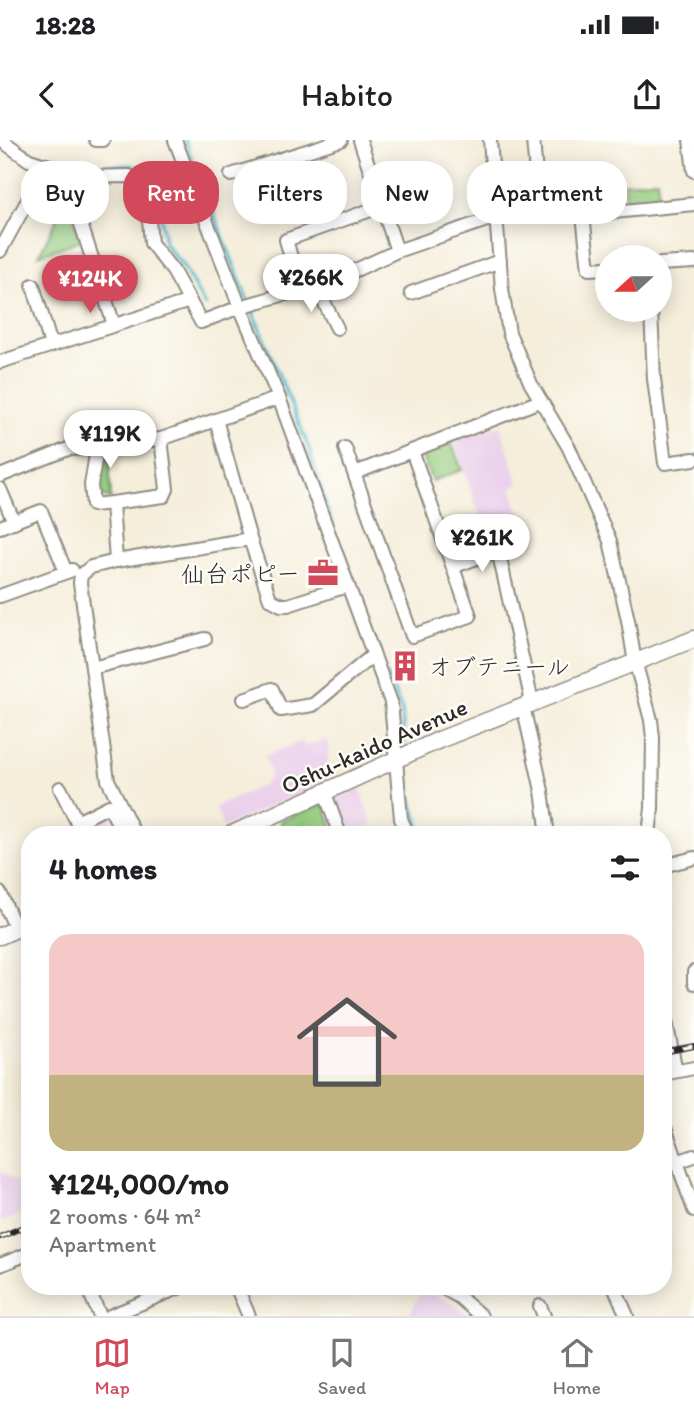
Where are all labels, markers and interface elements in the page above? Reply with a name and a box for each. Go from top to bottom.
text: 18:28 [35,9,96,41]
icon: back [28,76,66,114]
text: Habito [301,76,393,114]
icon: share [628,76,666,114]
chip: Buy [21,161,109,224]
chip: Rent [123,161,219,224]
chip: Filters [233,161,347,224]
chip: New [361,161,453,224]
chip: Apartment [467,161,627,224]
north arrow [595,245,672,322]
map controls [595,245,672,322]
pin: ¥266K [262,254,360,314]
pin: ¥124K [41,256,139,315]
text: ¥266K [279,263,343,291]
text: ¥124K [58,264,122,292]
pin: ¥119K [61,410,159,470]
text: ¥119K [80,419,140,447]
pin: ¥261K [433,514,531,574]
text: ¥261K [451,523,513,551]
office icon: 仙台ポピー [306,556,340,590]
place label: 仙台ポピー [181,559,300,588]
building icon: オブテニール [388,649,422,683]
place label: オブテニール [428,652,570,681]
street label: Oshu-kaido Avenue [276,692,472,800]
icon: filters [606,849,644,887]
text: 4 homes [49,850,157,887]
icon: home [284,979,410,1105]
text: ¥124,000/mo [49,1165,229,1202]
text: 2 rooms · 64 m² [49,1202,201,1230]
text: Apartment [49,1230,156,1258]
tab: Map [93,1334,131,1399]
tab: Saved [318,1334,366,1399]
tab: Home [553,1334,601,1399]

